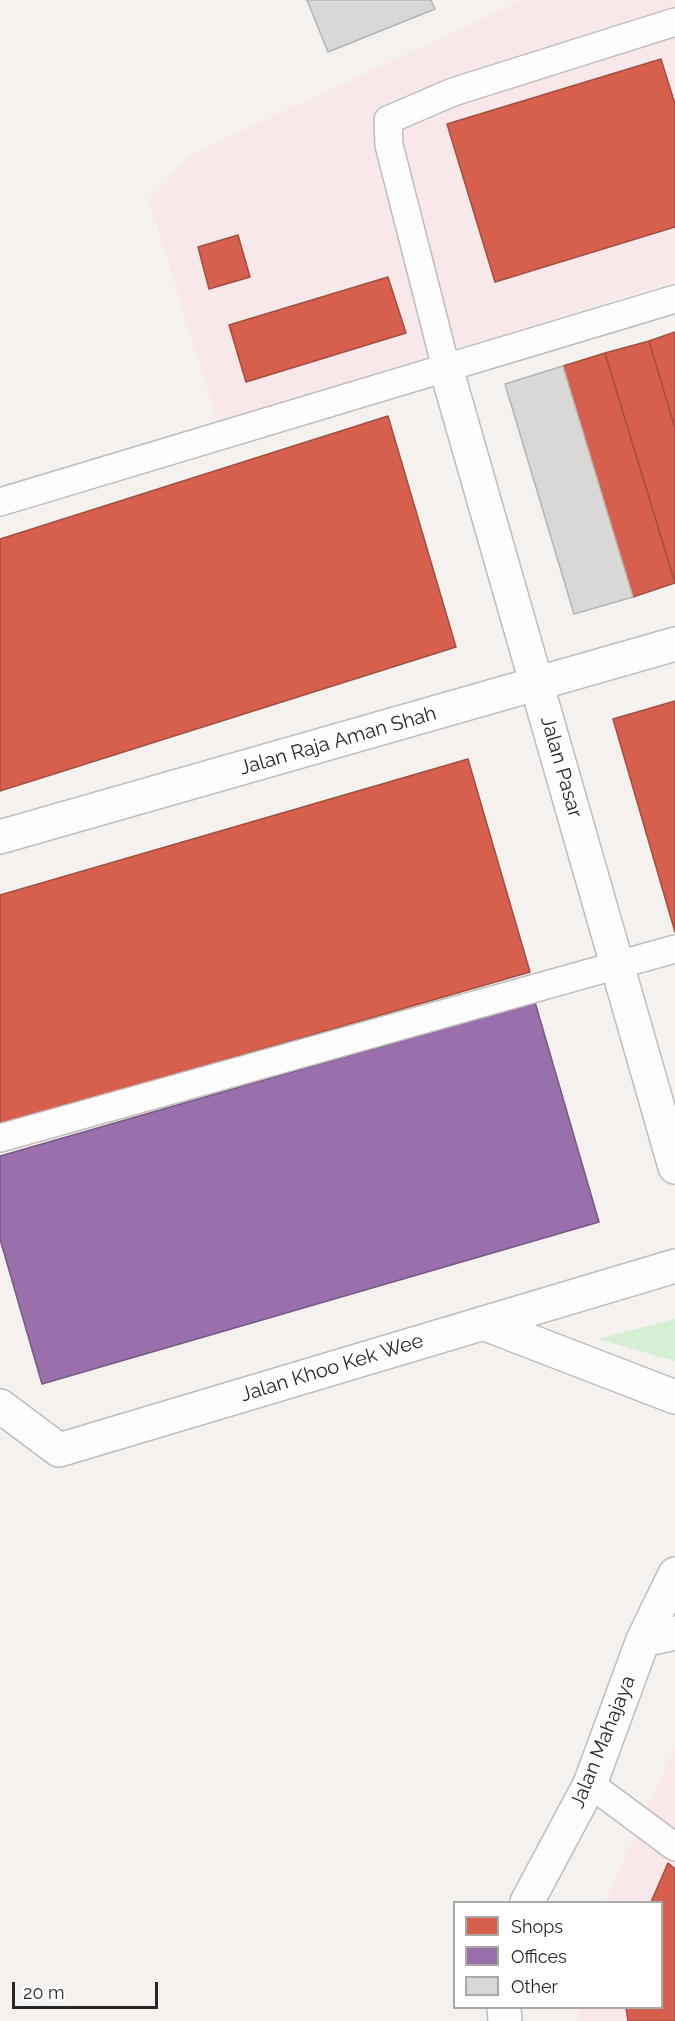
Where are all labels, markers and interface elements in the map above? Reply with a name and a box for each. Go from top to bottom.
street label: Jalan Raja Aman Shah [237,701,439,781]
street label: Jalan Pasar [535,714,587,820]
street label: Jalan Khoo Kek Wee [238,1329,426,1407]
street label: Jalan Mahajaya [565,1672,641,1812]
legend [453,1901,663,2009]
text: Shops [511,1916,563,1937]
text: Offices [511,1946,567,1967]
scale bar [15,1970,160,2008]
text: Other [511,1976,558,1997]
text: 20 m [23,1982,65,2003]

